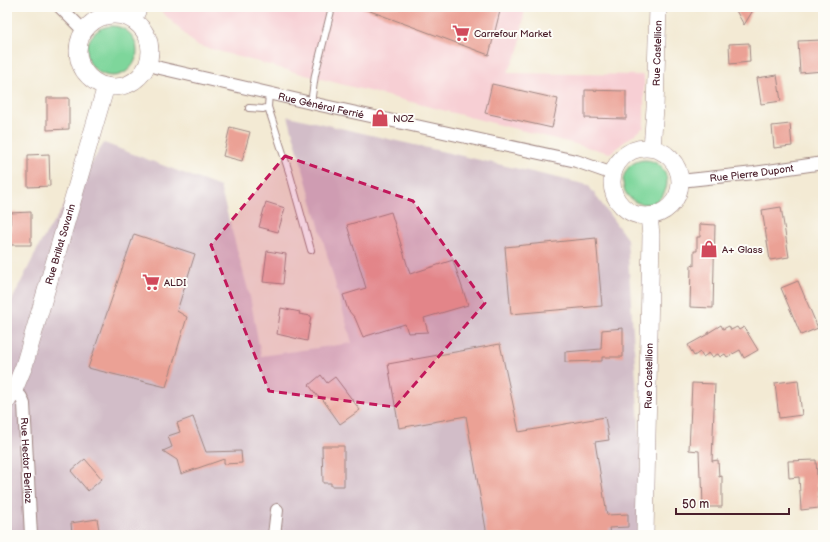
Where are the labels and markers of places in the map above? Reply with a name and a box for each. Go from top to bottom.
supermarket icon: Carrefour Market [451,23,471,43]
place label: Carrefour Market [474,28,552,40]
shop icon: NOZ [370,108,390,128]
place label: NOZ [393,113,415,125]
shop icon: A+ Glass [699,239,719,259]
place label: A+ Glass [722,244,763,256]
supermarket icon: ALDI [141,272,161,292]
place label: ALDI [164,277,186,289]

